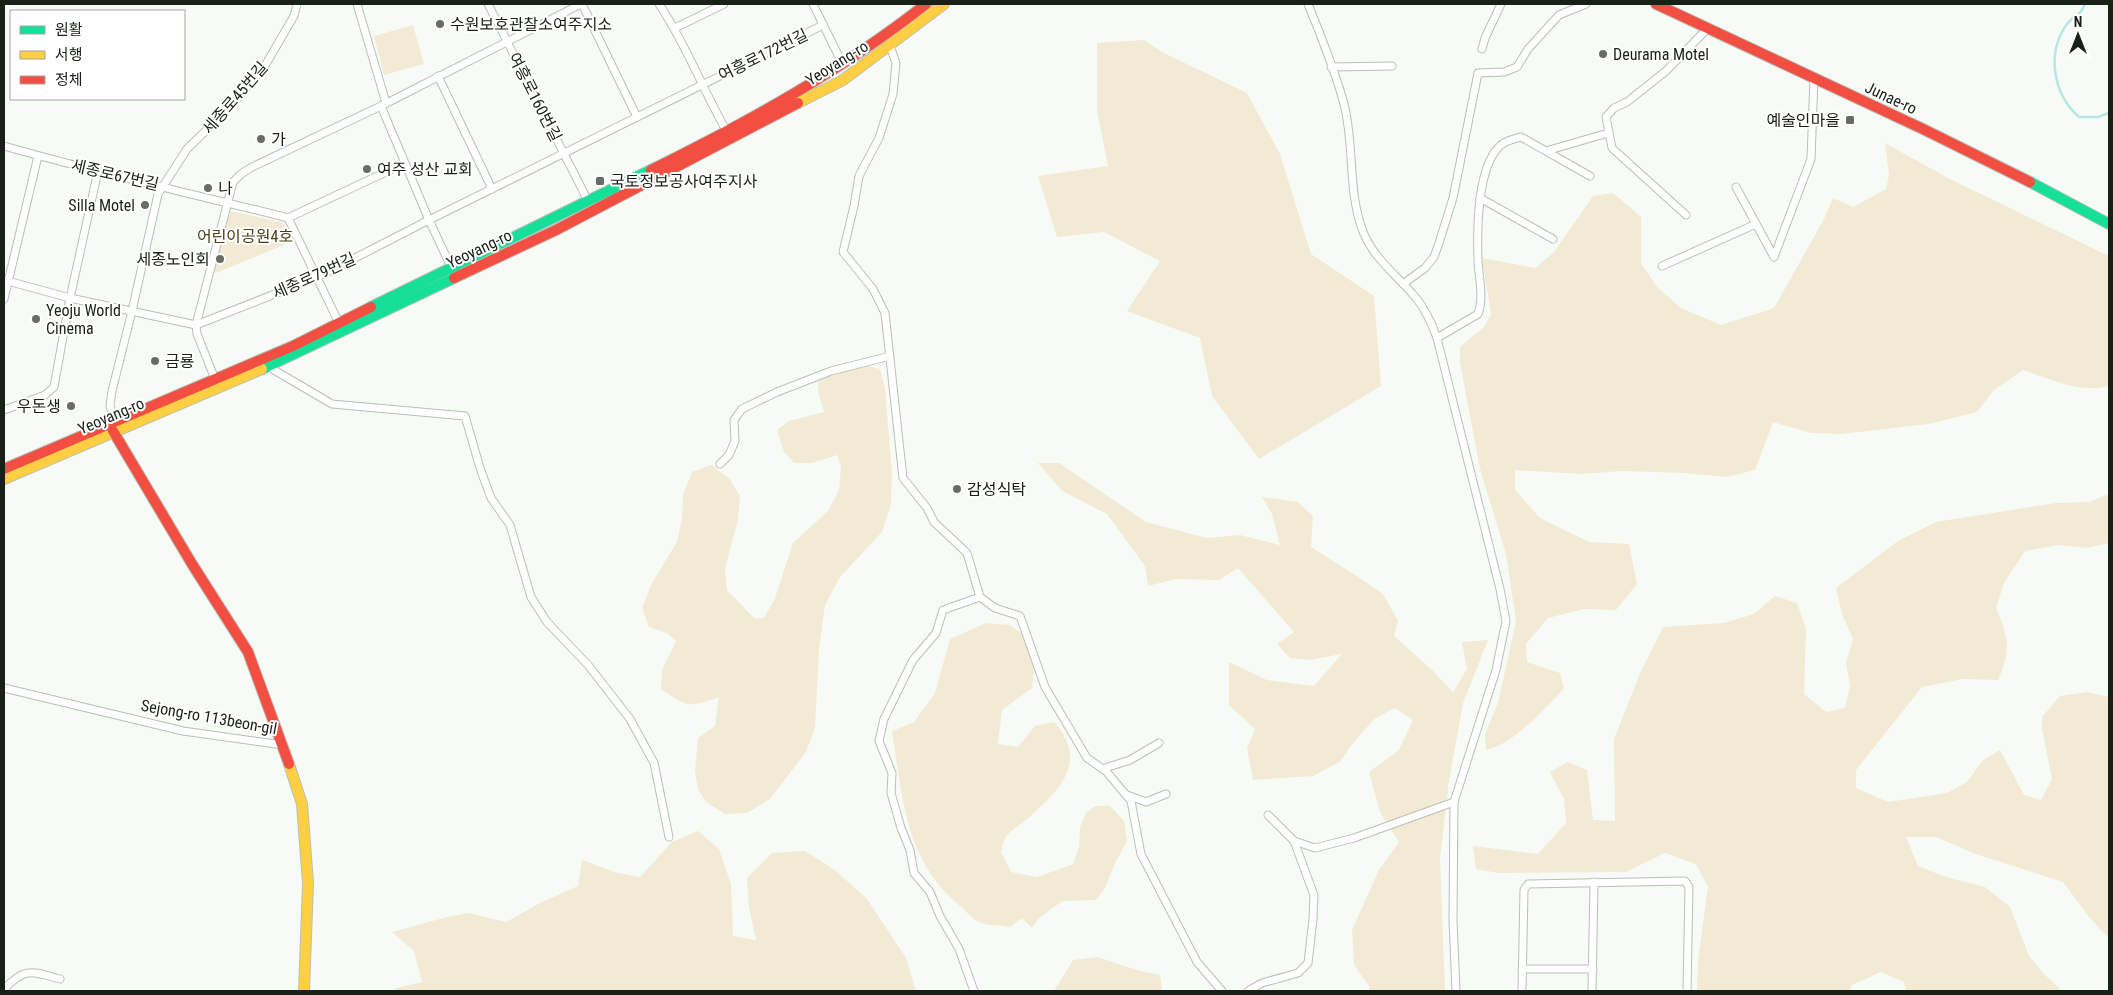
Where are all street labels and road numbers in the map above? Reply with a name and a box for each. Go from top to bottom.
street label: 여흥로172번길 [715,25,811,85]
street label: Yeoyang-ro [802,36,872,90]
street label: 여흥로160번길 [504,49,566,145]
street label: 세종로45번길 [199,58,271,138]
street label: Junae-ro [1862,78,1920,118]
street label: 세종로67번길 [69,156,161,194]
street label: Yeoyang-ro [443,226,515,272]
street label: 세종로79번길 [269,249,359,303]
street label: Yeoyang-ro [75,394,147,438]
street label: Sejong-ro 113beon-gil [140,696,278,738]

